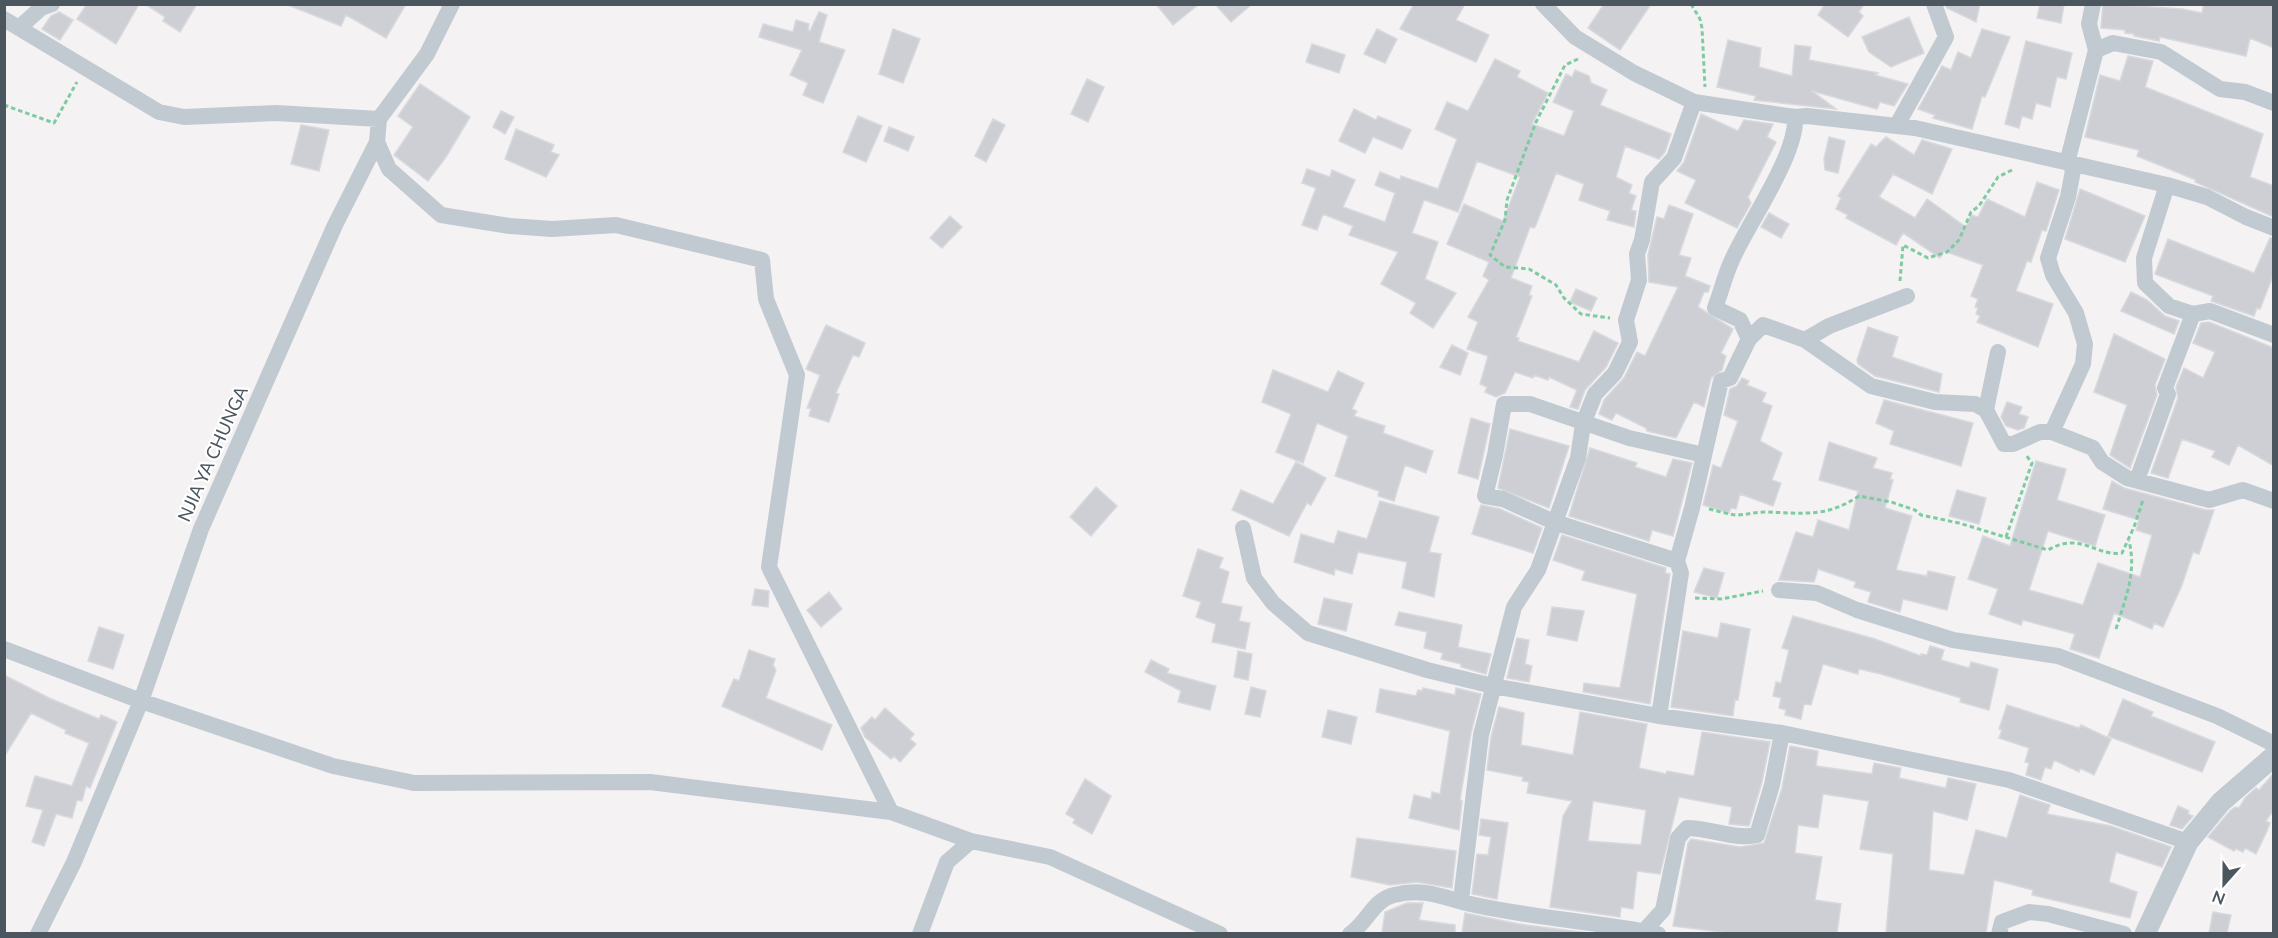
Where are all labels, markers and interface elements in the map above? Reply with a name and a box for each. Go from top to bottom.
street label: NJIA YA CHUNGA [172,382,252,525]
north arrow [2194,854,2254,914]
text: N [2209,887,2228,910]

